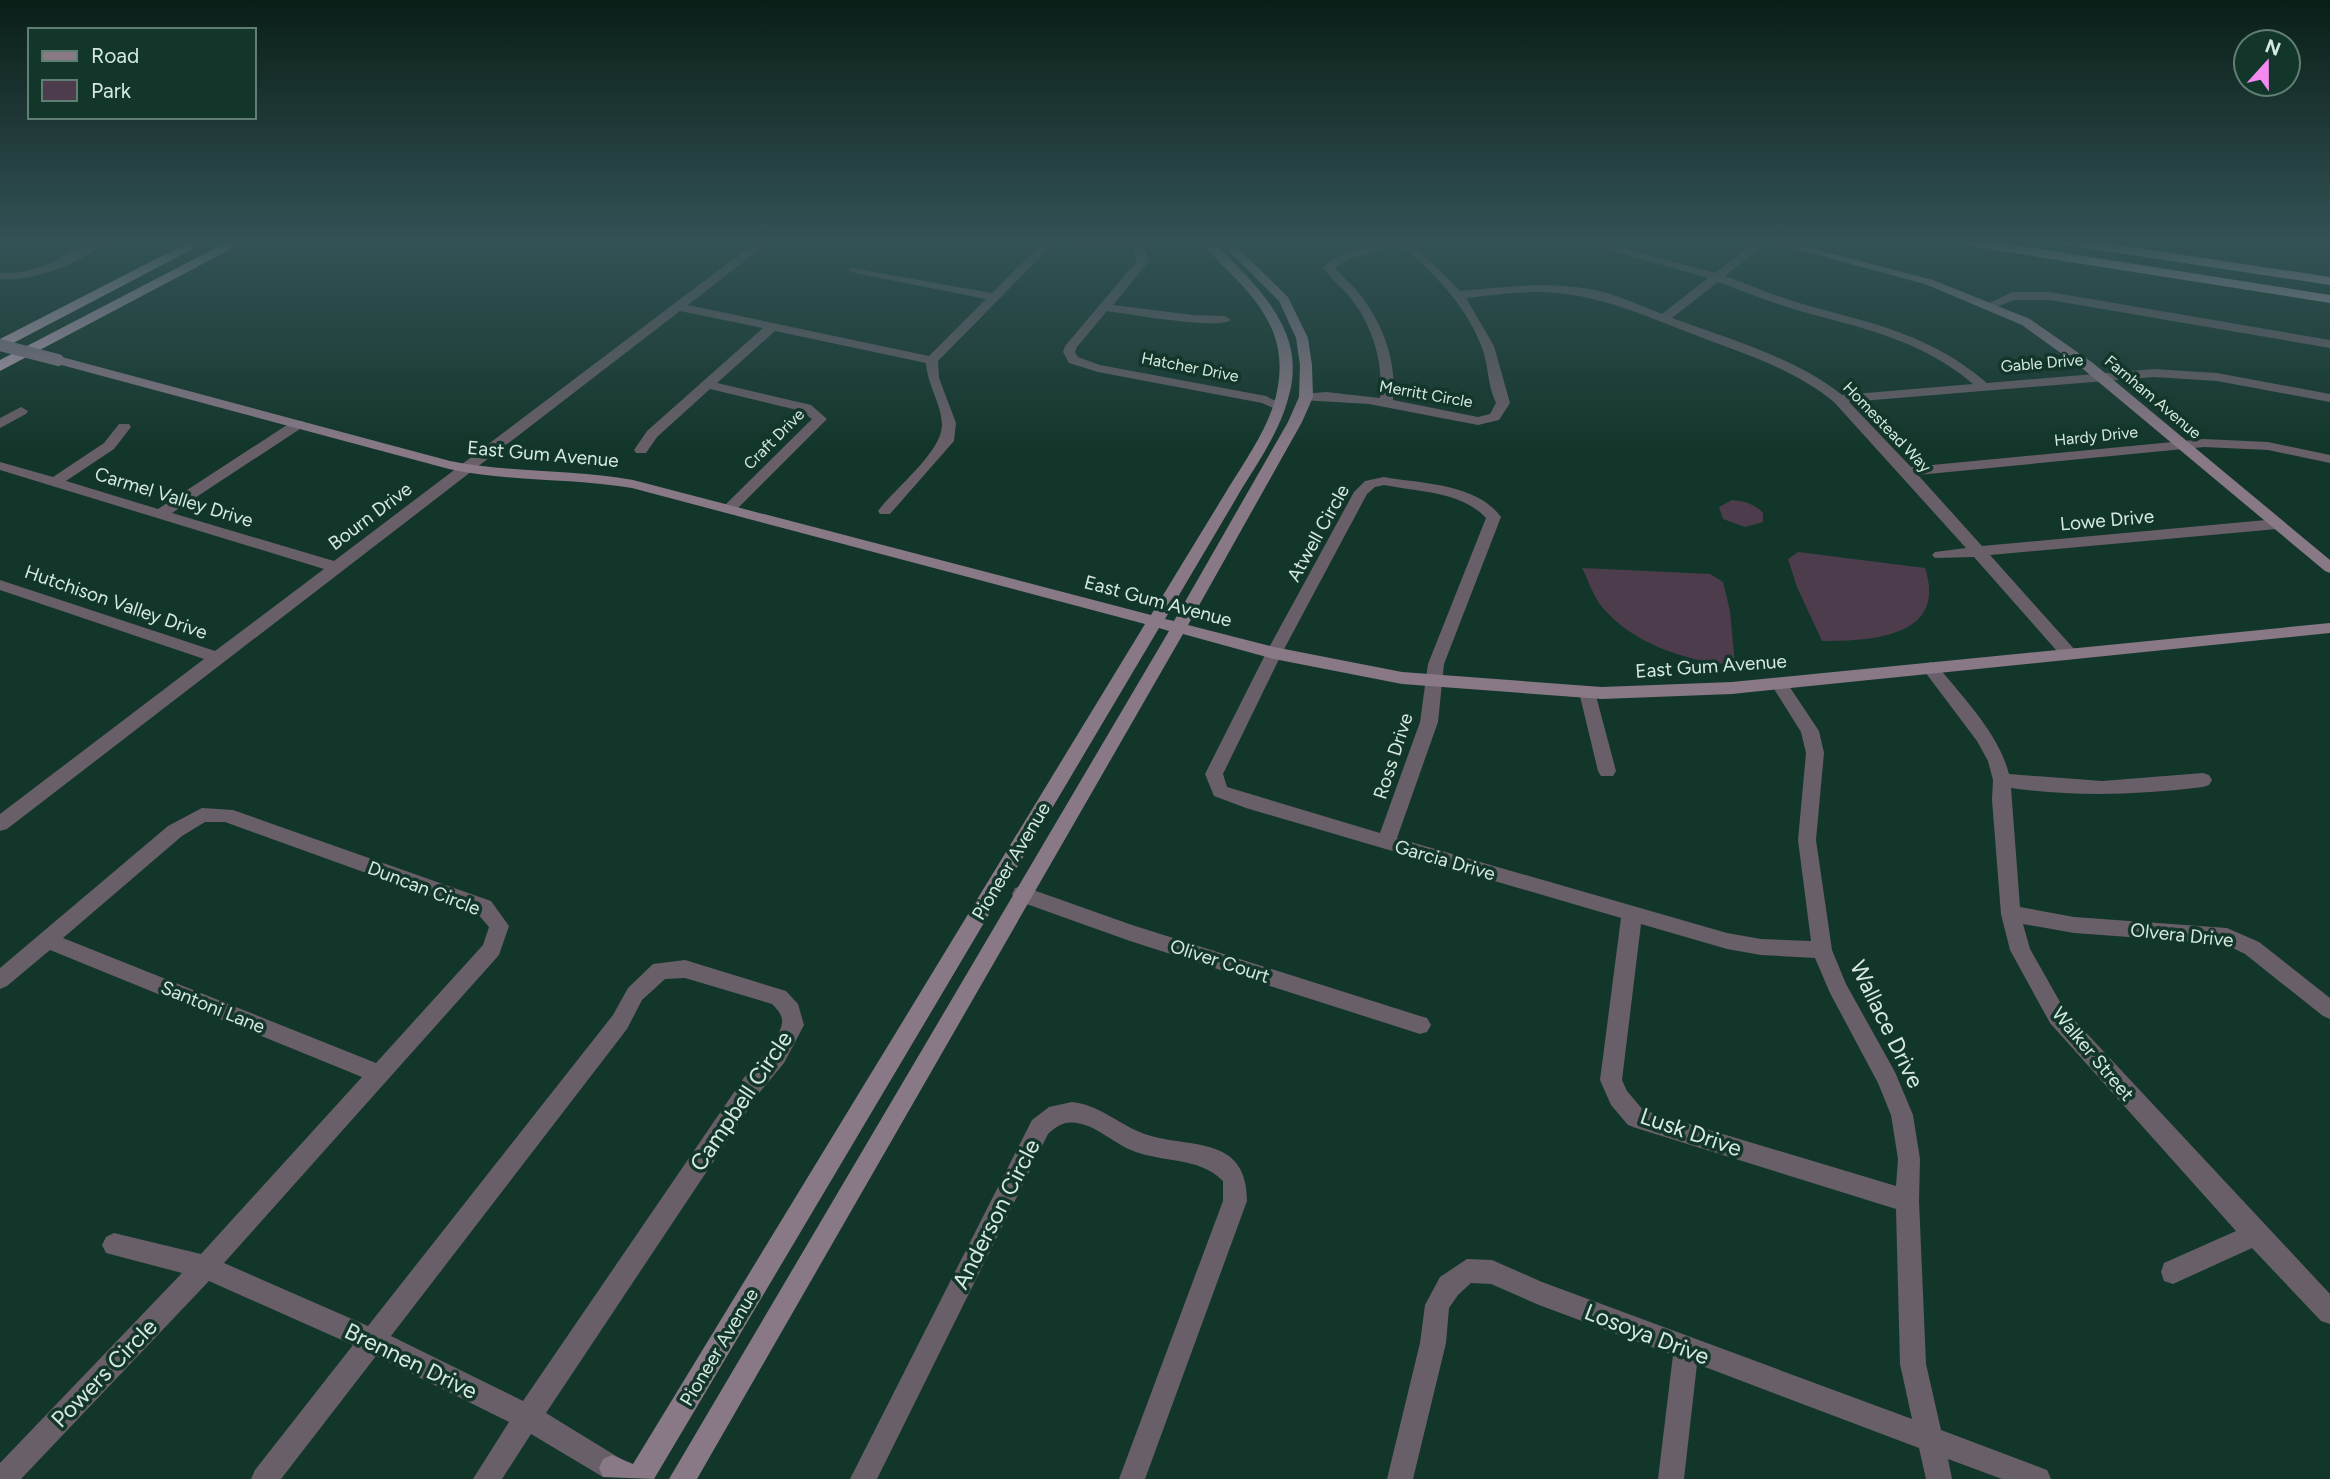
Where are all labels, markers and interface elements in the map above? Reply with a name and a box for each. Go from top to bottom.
legend [28,28,256,119]
north arrow [2232,28,2302,98]
text: N [2262,34,2284,61]
text: Road [91,43,139,68]
text: Park [91,78,132,103]
street label: Hatcher Drive [1140,348,1241,386]
street label: Gable Drive [2000,350,2084,376]
street label: Farnham Avenue [2101,351,2205,443]
street label: Merritt Circle [1378,376,1474,412]
street label: Homestead Way [1839,378,1935,477]
street label: Craft Drive [740,405,808,473]
street label: Hardy Drive [2053,422,2139,450]
street label: East Gum Avenue [466,436,620,472]
street label: Carmel Valley Drive [92,462,256,532]
street label: Bourn Drive [324,477,416,555]
street label: Atwell Circle [1282,480,1354,586]
street label: Lowe Drive [2059,504,2155,536]
street label: Hutchison Valley Drive [22,560,210,644]
street label: East Gum Avenue [1082,570,1234,632]
street label: East Gum Avenue [1634,649,1788,683]
street label: Ross Drive [1368,710,1418,802]
street label: Pioneer Avenue [967,798,1055,924]
street label: Garcia Drive [1392,835,1498,885]
street label: Duncan Circle [364,856,484,920]
street label: Olvera Drive [2129,918,2235,952]
street label: Oliver Court [1167,934,1273,988]
street label: Wallace Drive [1844,956,1930,1092]
street label: Santoni Lane [158,976,268,1038]
street label: Walker Street [2047,1003,2139,1105]
street label: Campbell Circle [684,1026,798,1176]
street label: Lusk Drive [1637,1102,1745,1162]
street label: Anderson Circle [946,1134,1046,1294]
street label: Pioneer Avenue [675,1284,763,1410]
street label: Losoya Drive [1581,1297,1713,1371]
street label: Powers Circle [45,1313,163,1433]
street label: Brennen Drive [340,1317,482,1405]

